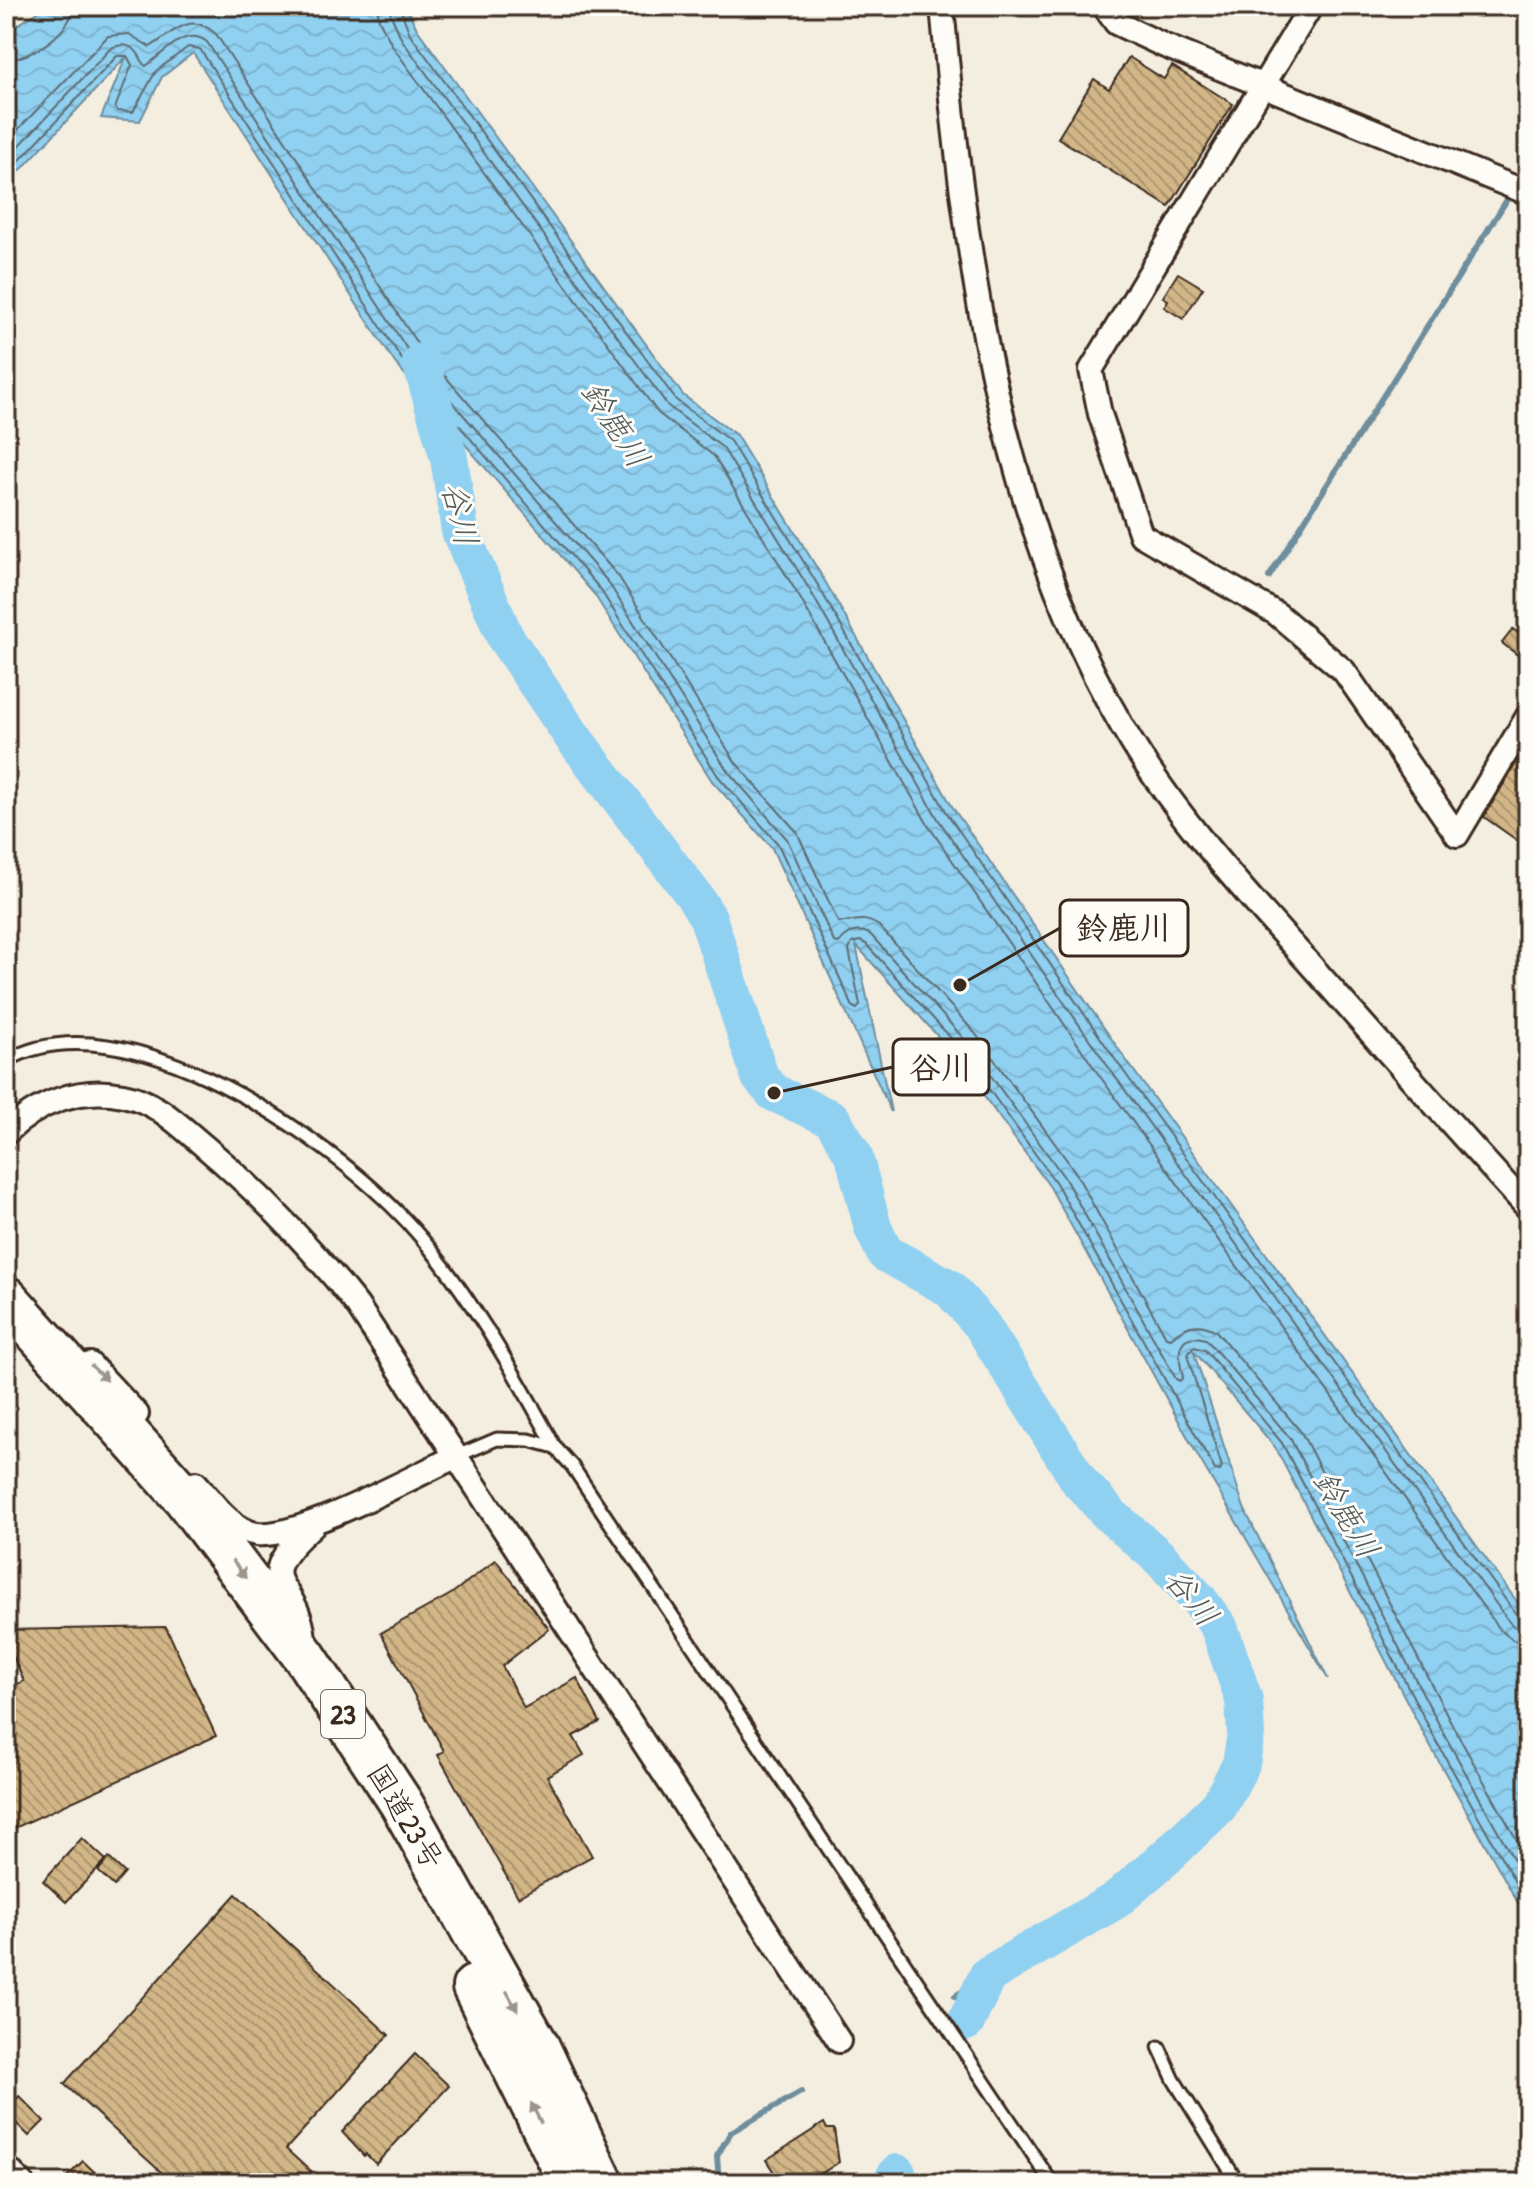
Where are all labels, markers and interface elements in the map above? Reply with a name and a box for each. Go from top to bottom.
water label: 鈴鹿川 [572,372,660,476]
water label: 谷川 [433,478,489,550]
callout: 鈴鹿川 [1060,900,1188,956]
text: 鈴鹿川 [1076,906,1172,949]
callout: 谷川 [893,1039,989,1095]
text: 谷川 [909,1046,973,1089]
one-way arrow [89,1363,108,1381]
water label: 鈴鹿川 [1304,1462,1390,1566]
one-way arrow [231,1559,247,1579]
water label: 谷川 [1155,1559,1229,1635]
road number: 23 [321,1690,365,1738]
street label: 国道23号 [359,1755,453,1877]
one-way arrow [505,1990,519,2012]
one-way arrow [530,2102,543,2125]

